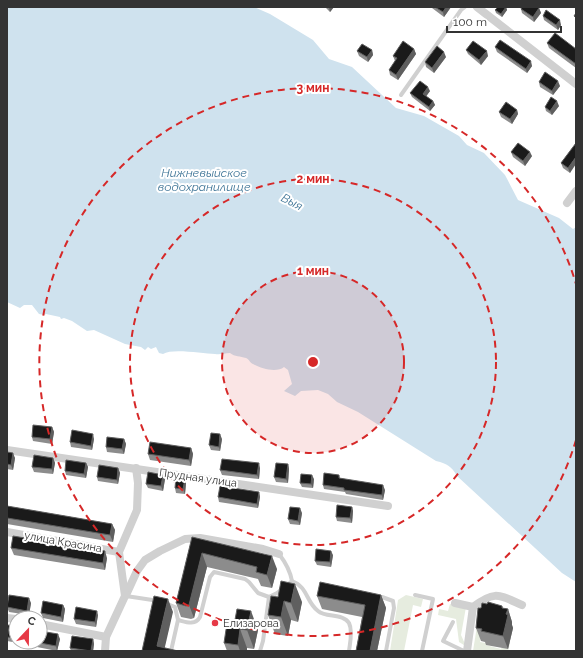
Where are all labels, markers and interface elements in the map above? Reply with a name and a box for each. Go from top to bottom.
scale bar [447,8,561,34]
text: 100 m [453,15,487,29]
text: 3 мин [297,81,329,95]
water label: Нижневыйское водохранилище [157,166,251,194]
text: 2 мин [296,172,330,186]
water label: Выя [279,191,306,214]
text: 1 мин [297,264,329,278]
centre of rings [306,355,320,369]
street label: Прудная улица [158,466,238,490]
street label: улица Красина [23,529,103,555]
north arrow [8,610,48,650]
text: С [26,614,38,629]
place label: Елизарова [223,617,279,630]
marker: Елизарова [210,618,220,628]

